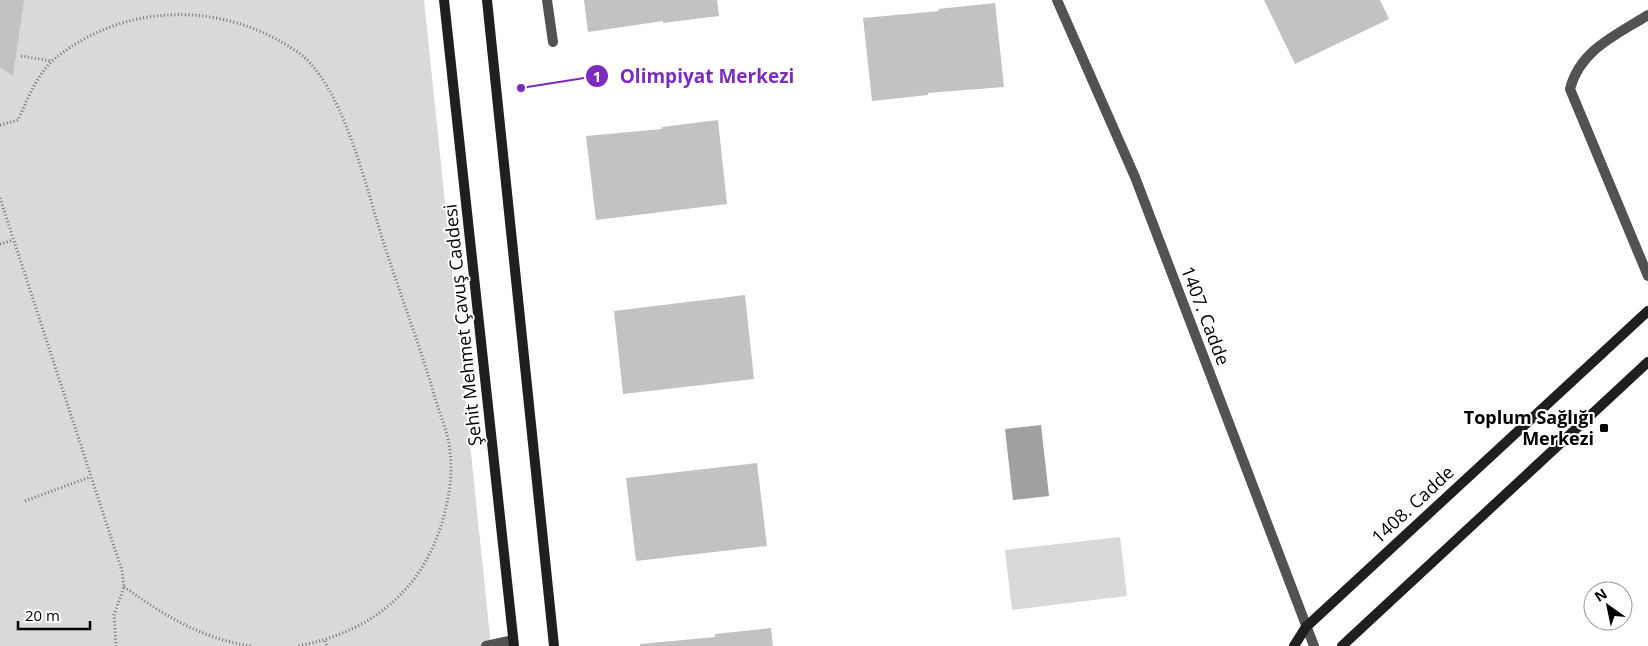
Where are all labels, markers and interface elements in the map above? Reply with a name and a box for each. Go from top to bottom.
callout: Olimpiyat Merkezi [585,59,804,93]
text: Olimpiyat Merkezi [620,63,794,89]
text: 1 [593,66,601,86]
street label: Şehit Mehmet Çavuş Caddesi [437,203,487,447]
street label: 1407. Cadde [1176,263,1236,369]
place label: Toplum Sağlığı Merkezi [1464,405,1594,450]
marker: Toplum Sağlığı Merkezi [1598,422,1610,434]
street label: 1408. Cadde [1366,460,1459,549]
north arrow [1583,581,1633,631]
text: N [1591,584,1611,606]
scale bar [18,598,90,630]
text: 20 m [25,605,60,625]

